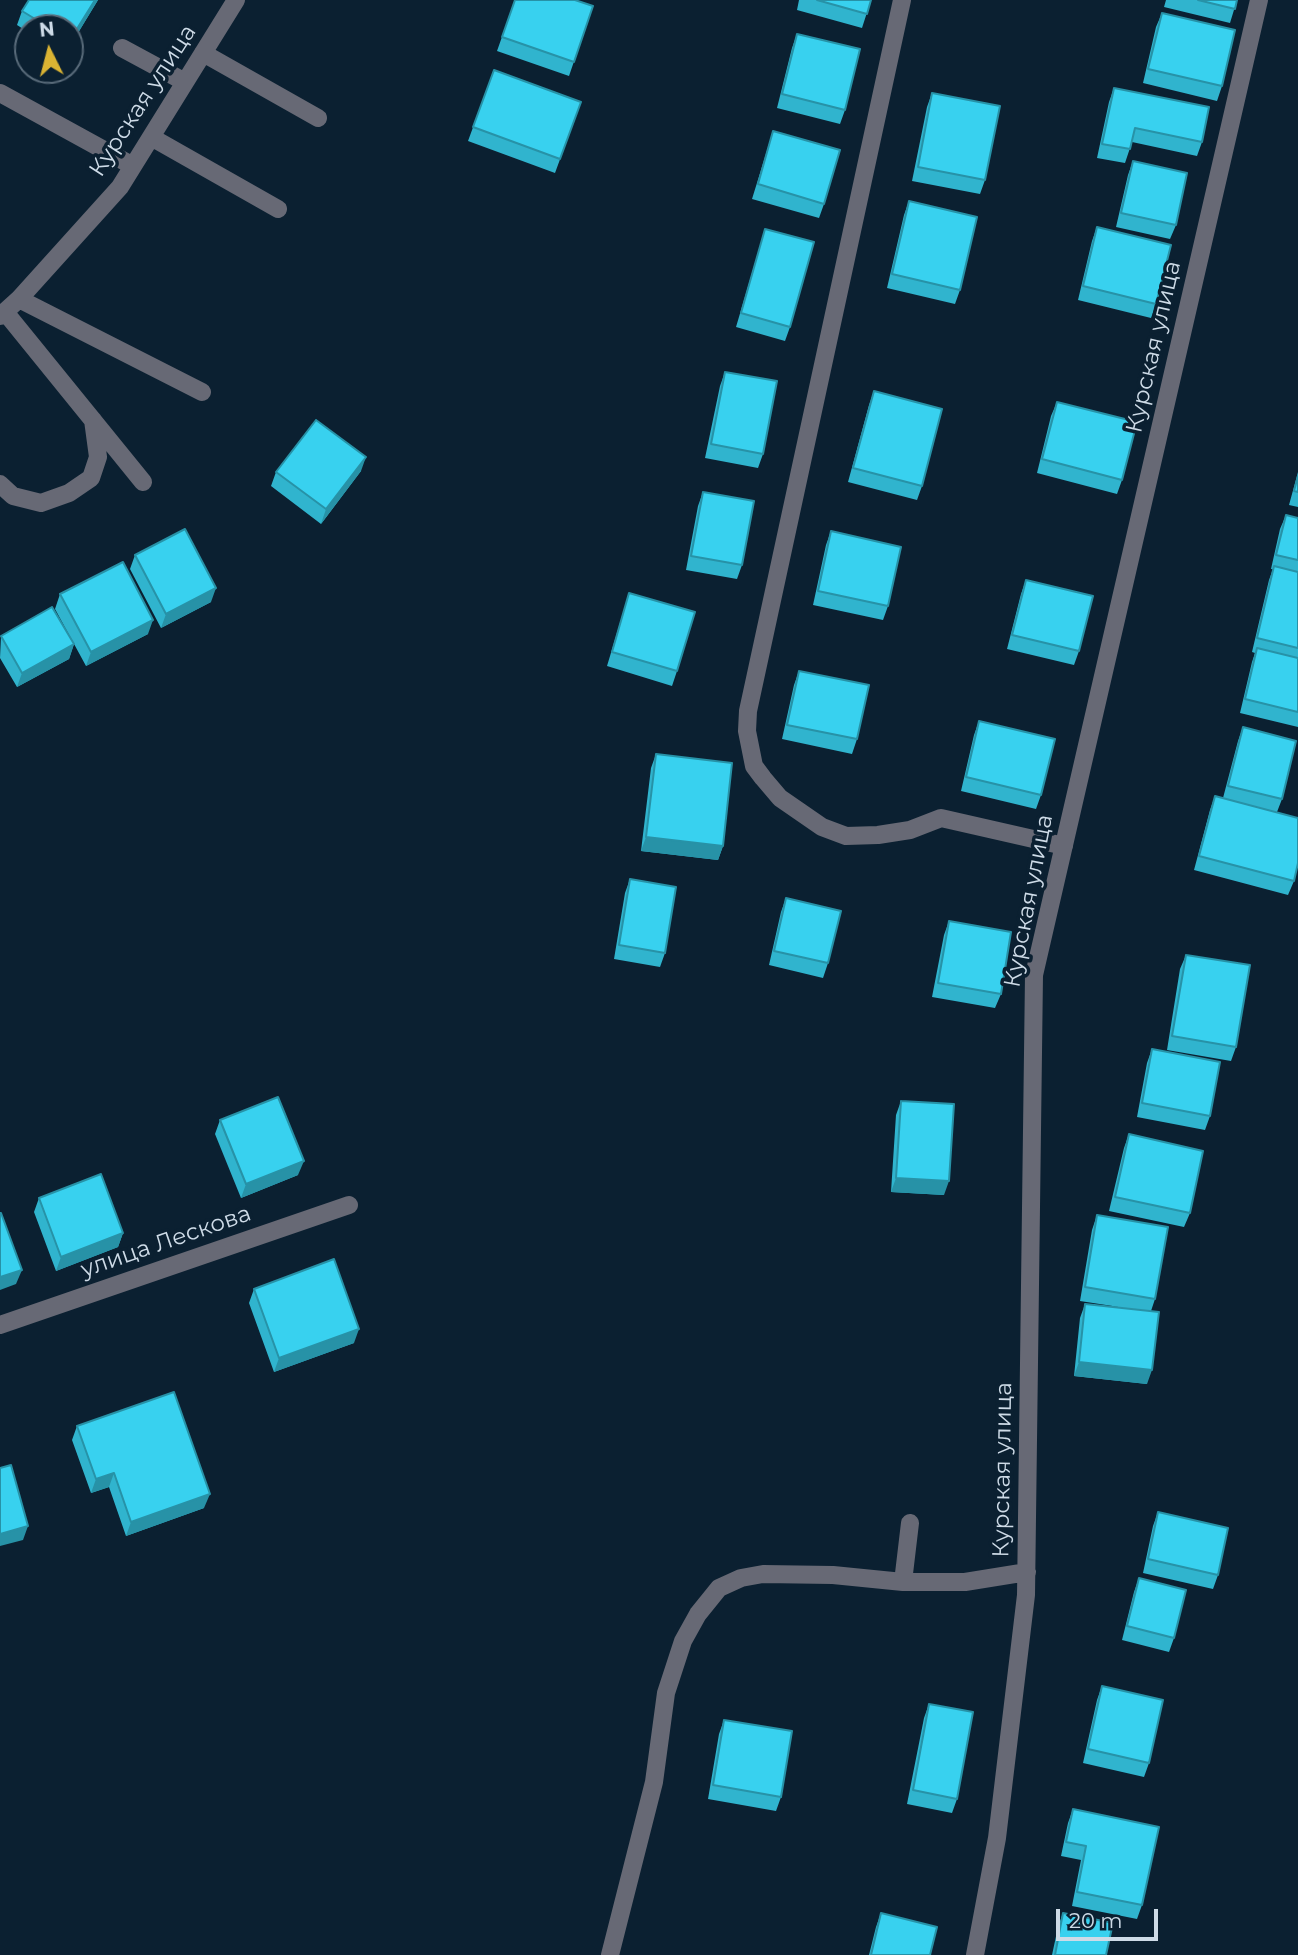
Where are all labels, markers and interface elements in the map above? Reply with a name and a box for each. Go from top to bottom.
north arrow [14,14,84,84]
text: N [38,17,56,42]
street label: Курская улица [84,20,202,182]
street label: Курская улица [1121,258,1187,436]
street label: Курская улица [999,812,1059,990]
street label: улица Лескова [77,1200,255,1284]
street label: Курская улица [988,1382,1018,1558]
scale bar [1060,1896,1162,1940]
text: 20 m [1069,1908,1123,1933]

